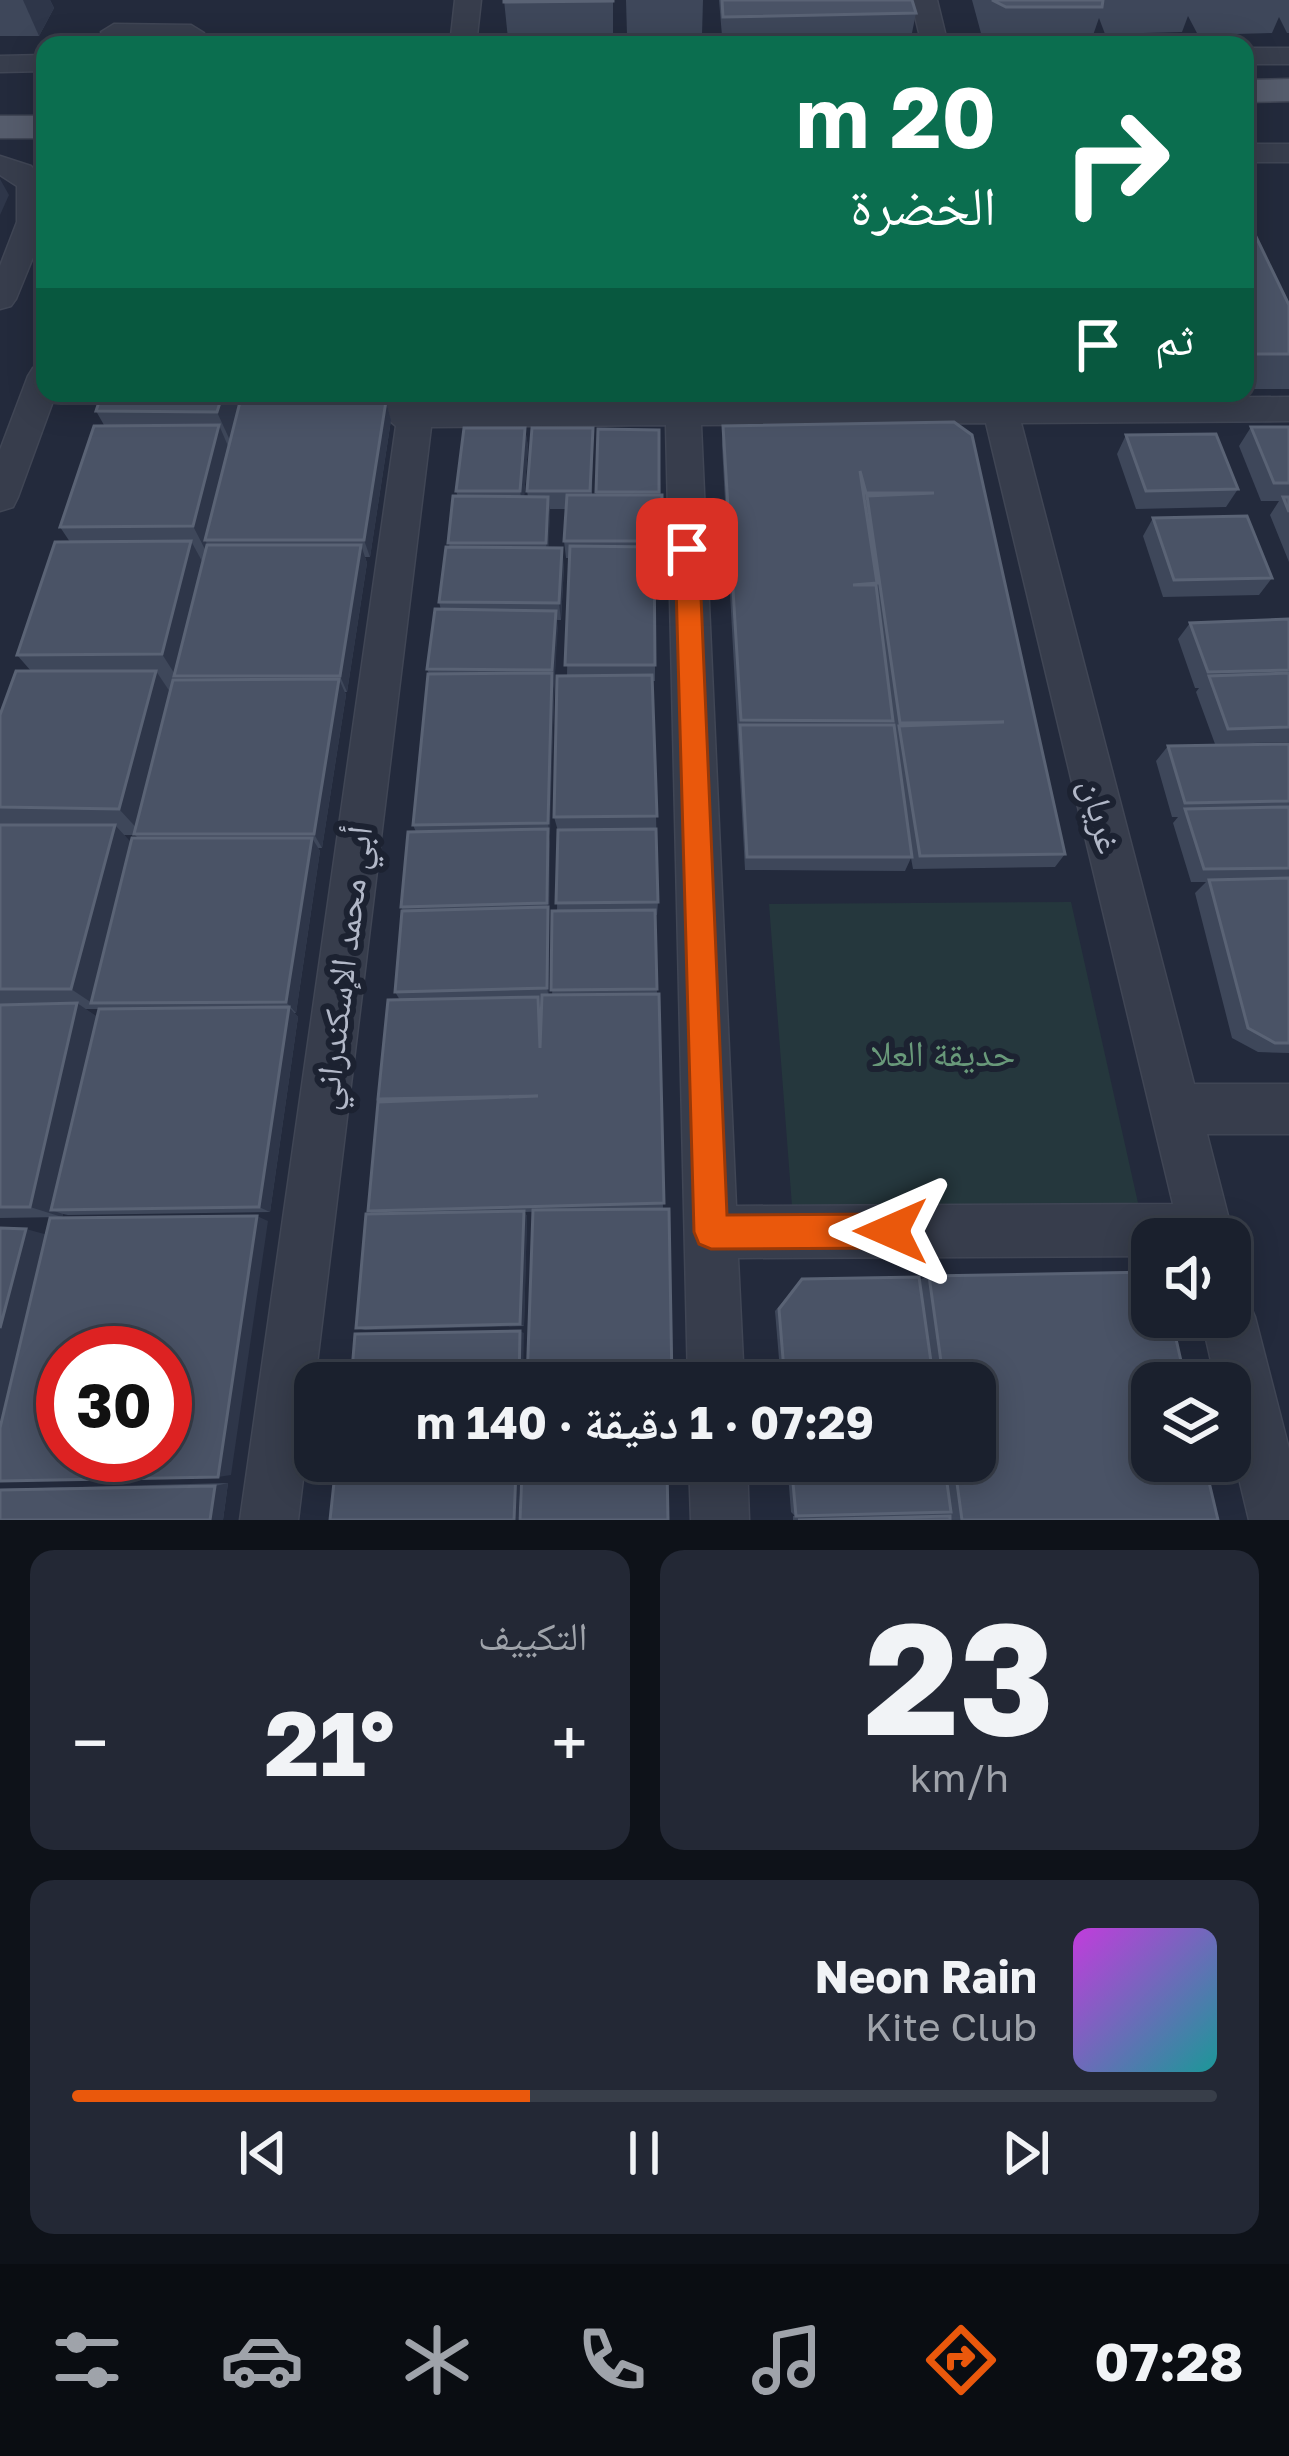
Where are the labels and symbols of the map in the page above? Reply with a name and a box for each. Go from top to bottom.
pin [636,498,738,600]
street label: غريان [1072,774,1132,858]
street label: أبي محمد الإسكندراني [303,824,388,1113]
park label: حديقة العلا [871,1031,1015,1074]
position arrow [828,1168,954,1294]
speed limit sign: 30 [36,1326,192,1482]

